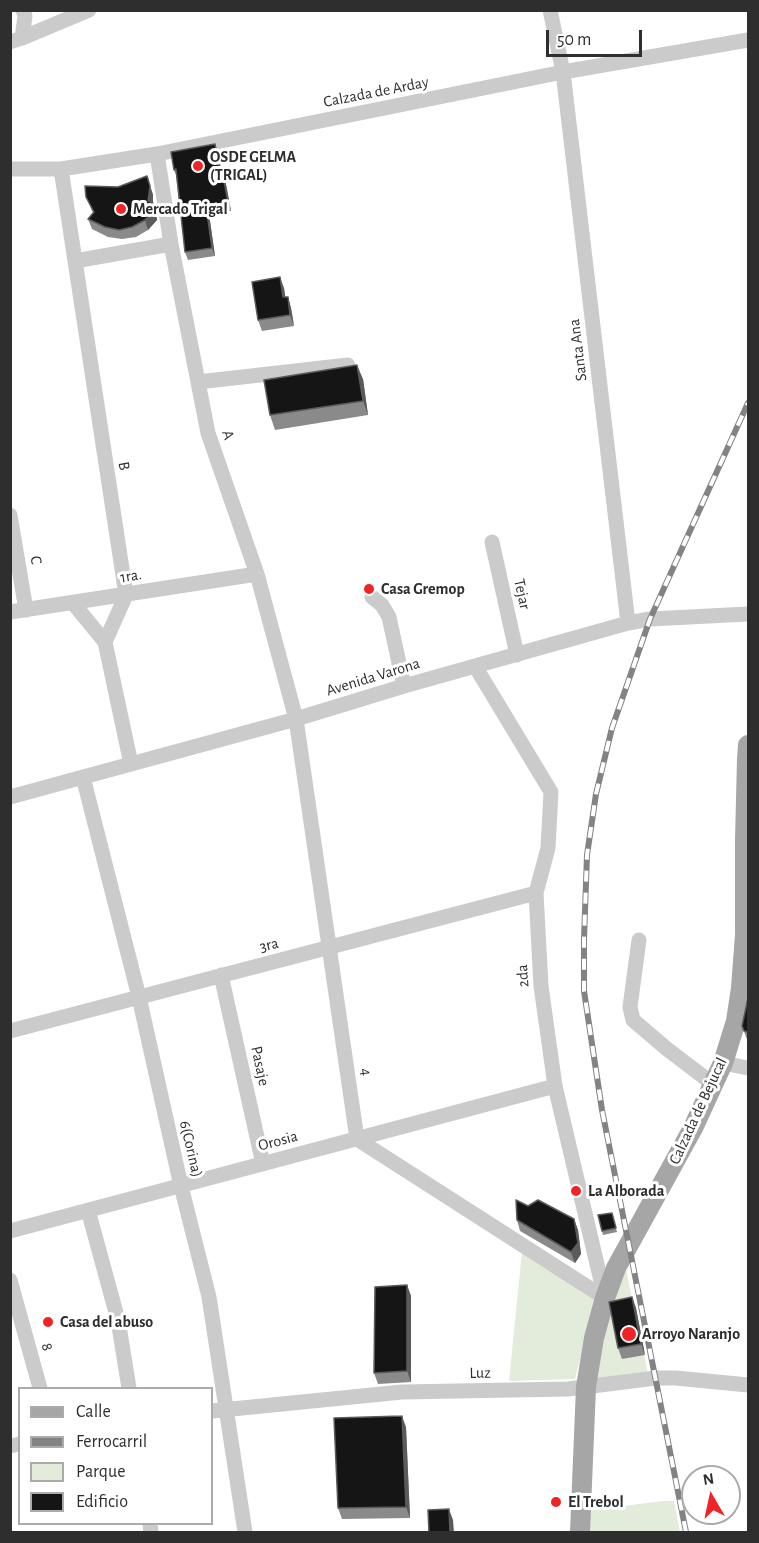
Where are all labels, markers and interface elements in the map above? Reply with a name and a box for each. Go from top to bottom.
scale bar [549,18,645,56]
text: 50 m [557,31,591,49]
street label: Calzada de Arday [322,72,430,112]
place label: OSDE GELMA (TRIGAL) [210,147,296,185]
marker: OSDE GELMA (TRIGAL) [191,159,205,173]
place label: Mercado Trigal [133,199,228,219]
marker: Mercado Trigal [114,202,128,216]
street label: Santa Ana [565,318,591,382]
street label: A [217,428,239,442]
street label: B [114,460,134,472]
street label: C [26,554,46,566]
street label: 1ra. [119,565,143,587]
street label: Tejar [509,577,535,611]
place label: Casa Gremop [381,579,465,599]
marker: Casa Gremop [362,582,376,596]
street label: Avenida Varona [324,654,422,700]
street label: 3ra [257,933,281,957]
street label: 2da [513,964,533,988]
street label: Pasaje [246,1044,274,1088]
street label: Calzada de Bejucal [665,1054,731,1168]
street label: 4 [356,1067,376,1077]
street label: 6(Corina) [175,1119,207,1179]
street label: Orosia [256,1127,300,1155]
place label: La Alborada [588,1181,664,1201]
marker: La Alborada [569,1184,583,1198]
place label: Casa del abuso [60,1312,153,1332]
marker: Casa del abuso [41,1315,55,1329]
place label: Arroyo Naranjo [642,1324,740,1344]
marker: Arroyo Naranjo [620,1325,638,1343]
street label: 8 [37,1341,57,1353]
street label: Luz [469,1363,491,1383]
legend [18,1387,213,1525]
text: Calle [76,1403,111,1421]
text: Ferrocarril [76,1433,147,1451]
text: Parque [76,1463,125,1481]
north arrow [681,1465,741,1525]
text: N [702,1470,715,1488]
place label: El Trebol [568,1492,624,1512]
text: Edificio [76,1493,128,1511]
marker: El Trebol [549,1495,563,1509]

